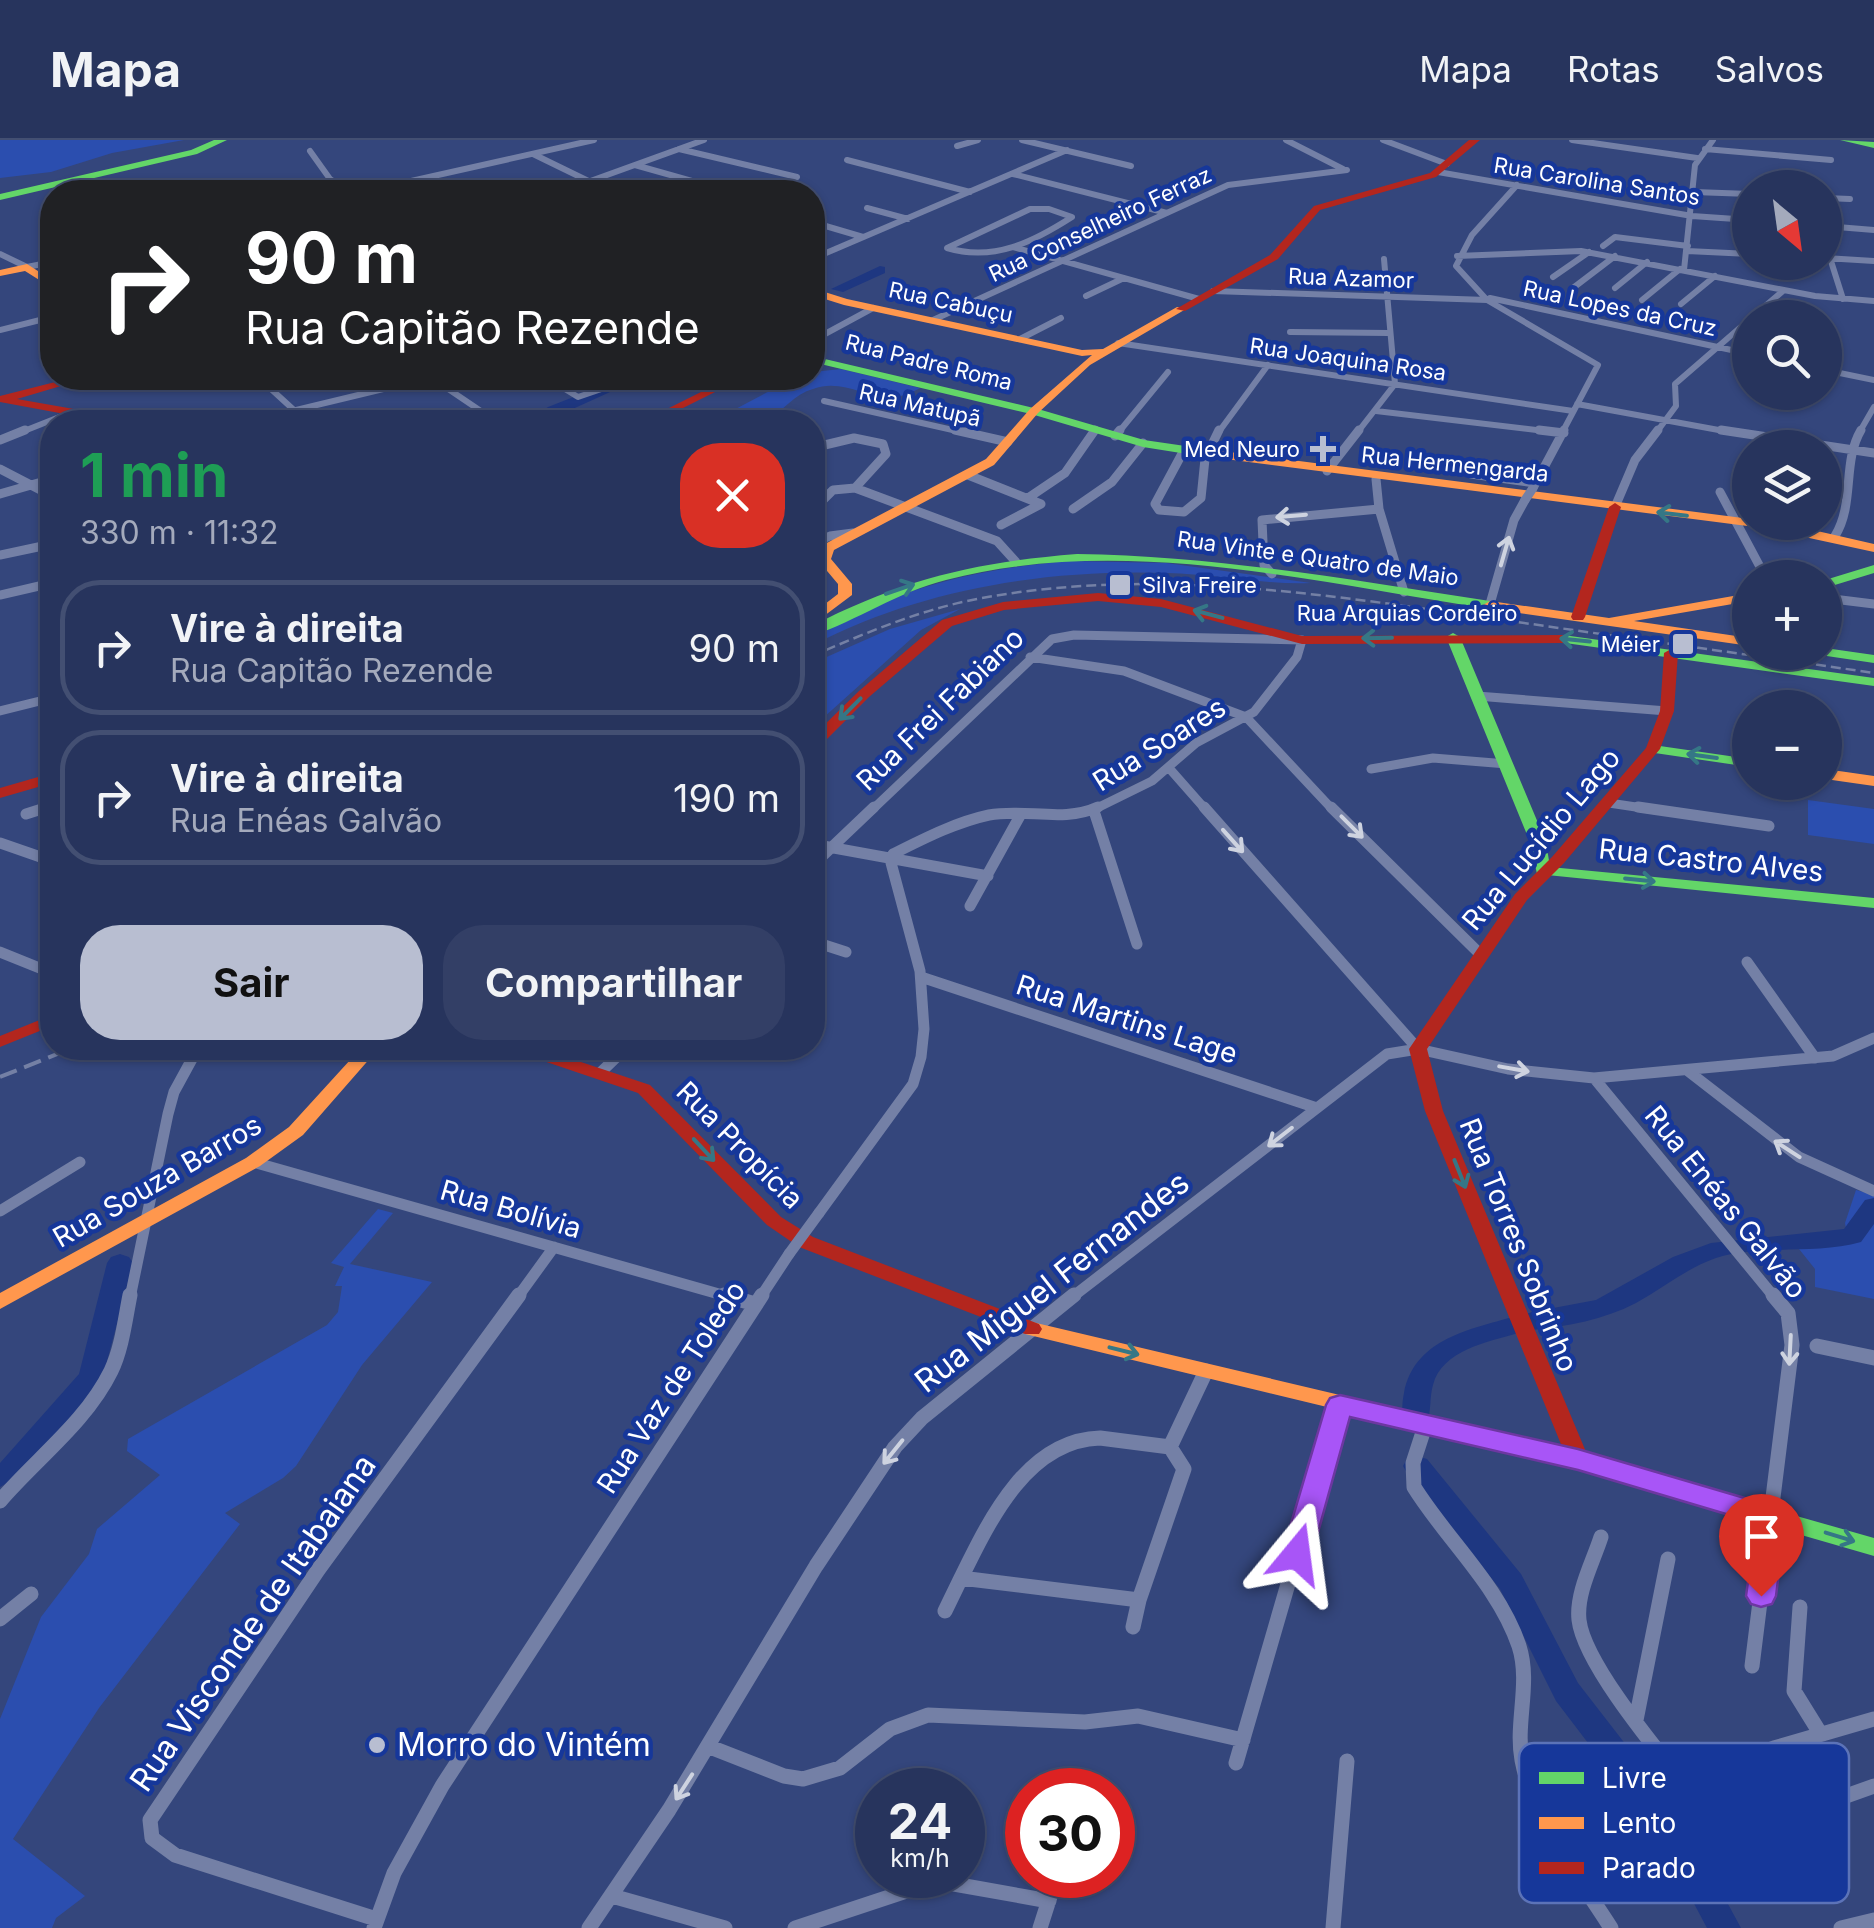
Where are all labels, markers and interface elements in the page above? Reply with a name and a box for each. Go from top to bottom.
text: Mapa [50,40,181,99]
text: Mapa [1419,48,1512,90]
text: Rotas [1567,48,1660,90]
text: Salvos [1715,48,1824,90]
street label: Rua Carolina Santos [1492,152,1702,210]
street label: Rua Conselheiro Ferraz [985,161,1215,287]
north arrow [1732,170,1842,280]
map controls [1732,170,1842,800]
text: 90 m [245,215,418,300]
icon: right [80,220,210,350]
street label: Rua Azamor [1288,263,1414,293]
street label: Rua Lopes da Cruz [1521,275,1719,341]
street label: Rua Cabuçu [887,276,1015,328]
text: Rua Capitão Rezende [245,300,700,355]
button: search [1732,300,1842,410]
street label: Rua Padre Roma [843,329,1015,395]
street label: Rua Joaquina Rosa [1248,332,1448,386]
street label: Rua Matupã [857,378,983,432]
button: layers [1732,430,1842,540]
place label: Med Neuro [1184,436,1300,462]
marker: Med Neuro [1310,436,1336,462]
text: 1 min [80,439,228,511]
street label: Rua Hermengarda [1360,441,1550,487]
button: close [680,443,785,548]
one-way arrow [1656,504,1689,523]
one-way arrow [1276,507,1308,526]
text: 330 m · 11:32 [80,513,279,552]
street label: Rua Vinte e Quatro de Maio [1176,525,1460,591]
one-way arrow [1497,536,1515,567]
button: + [1732,560,1842,670]
marker: Silva Freire [1107,572,1133,598]
place label: Silva Freire [1142,572,1257,598]
one-way arrow [883,579,914,597]
street label: Rua Arquias Cordeiro [1297,600,1517,626]
one-way arrow [1193,603,1224,622]
text: Vire à direita [170,605,404,651]
icon: right [85,620,140,675]
street label: Rua Frei Fabiano [849,621,1031,797]
text: 90 m [688,625,780,671]
one-way arrow [1362,629,1394,648]
one-way arrow [1559,630,1591,649]
place label: Méier [1601,631,1660,657]
marker: Méier [1670,631,1696,657]
text: Rua Capitão Rezende [170,651,493,690]
street label: Rua Soares [1086,690,1232,798]
button: − [1732,690,1842,800]
one-way arrow [838,696,862,720]
street label: Rua Lucídio Lago [1455,741,1627,937]
one-way arrow [1686,747,1718,765]
text: Vire à direita [170,755,404,801]
icon: right [85,770,140,825]
text: 190 m [673,775,780,821]
text: Rua Enéas Galvão [170,801,442,840]
one-way arrow [1339,815,1363,839]
one-way arrow [1222,828,1245,853]
street label: Rua Castro Alves [1597,831,1825,889]
one-way arrow [1623,871,1656,890]
button: Sair [80,925,423,1040]
button: Compartilhar [443,925,785,1040]
street label: Rua Martins Lage [1012,967,1242,1071]
one-way arrow [1497,1060,1529,1079]
street label: Rua Propícia [670,1075,810,1215]
street label: Rua Enéas Galvão [1638,1099,1814,1305]
street label: Rua Souza Barros [47,1107,267,1255]
street label: Rua Torres Sobrinho [1453,1113,1585,1377]
one-way arrow [1268,1126,1294,1148]
one-way arrow [692,1137,715,1162]
one-way arrow [1773,1139,1801,1160]
one-way arrow [1452,1158,1470,1189]
street label: Rua Miguel Fernandes [907,1163,1196,1401]
street label: Rua Bolívia [437,1173,585,1245]
street label: Rua Vaz de Toledo [590,1274,752,1500]
one-way arrow [1780,1333,1799,1366]
one-way arrow [1107,1343,1139,1361]
one-way arrow [882,1438,904,1464]
street label: Rua Visconde de Itabaiana [121,1447,384,1799]
pin [1719,1494,1804,1597]
position arrow [1245,1502,1349,1606]
icon: arrive [1734,1509,1789,1564]
one-way arrow [1823,1529,1855,1547]
place label: Morro do Vintém [397,1725,651,1764]
marker: Morro do Vintém [366,1734,388,1756]
legend [1519,1743,1849,1903]
text: Livre [1602,1761,1667,1795]
speed limit sign: 30 [1005,1768,1135,1898]
one-way arrow [674,1772,695,1800]
text: 24 [888,1791,952,1851]
text: Lento [1602,1806,1676,1840]
text: km/h [890,1843,950,1873]
text: Parado [1602,1851,1696,1885]

